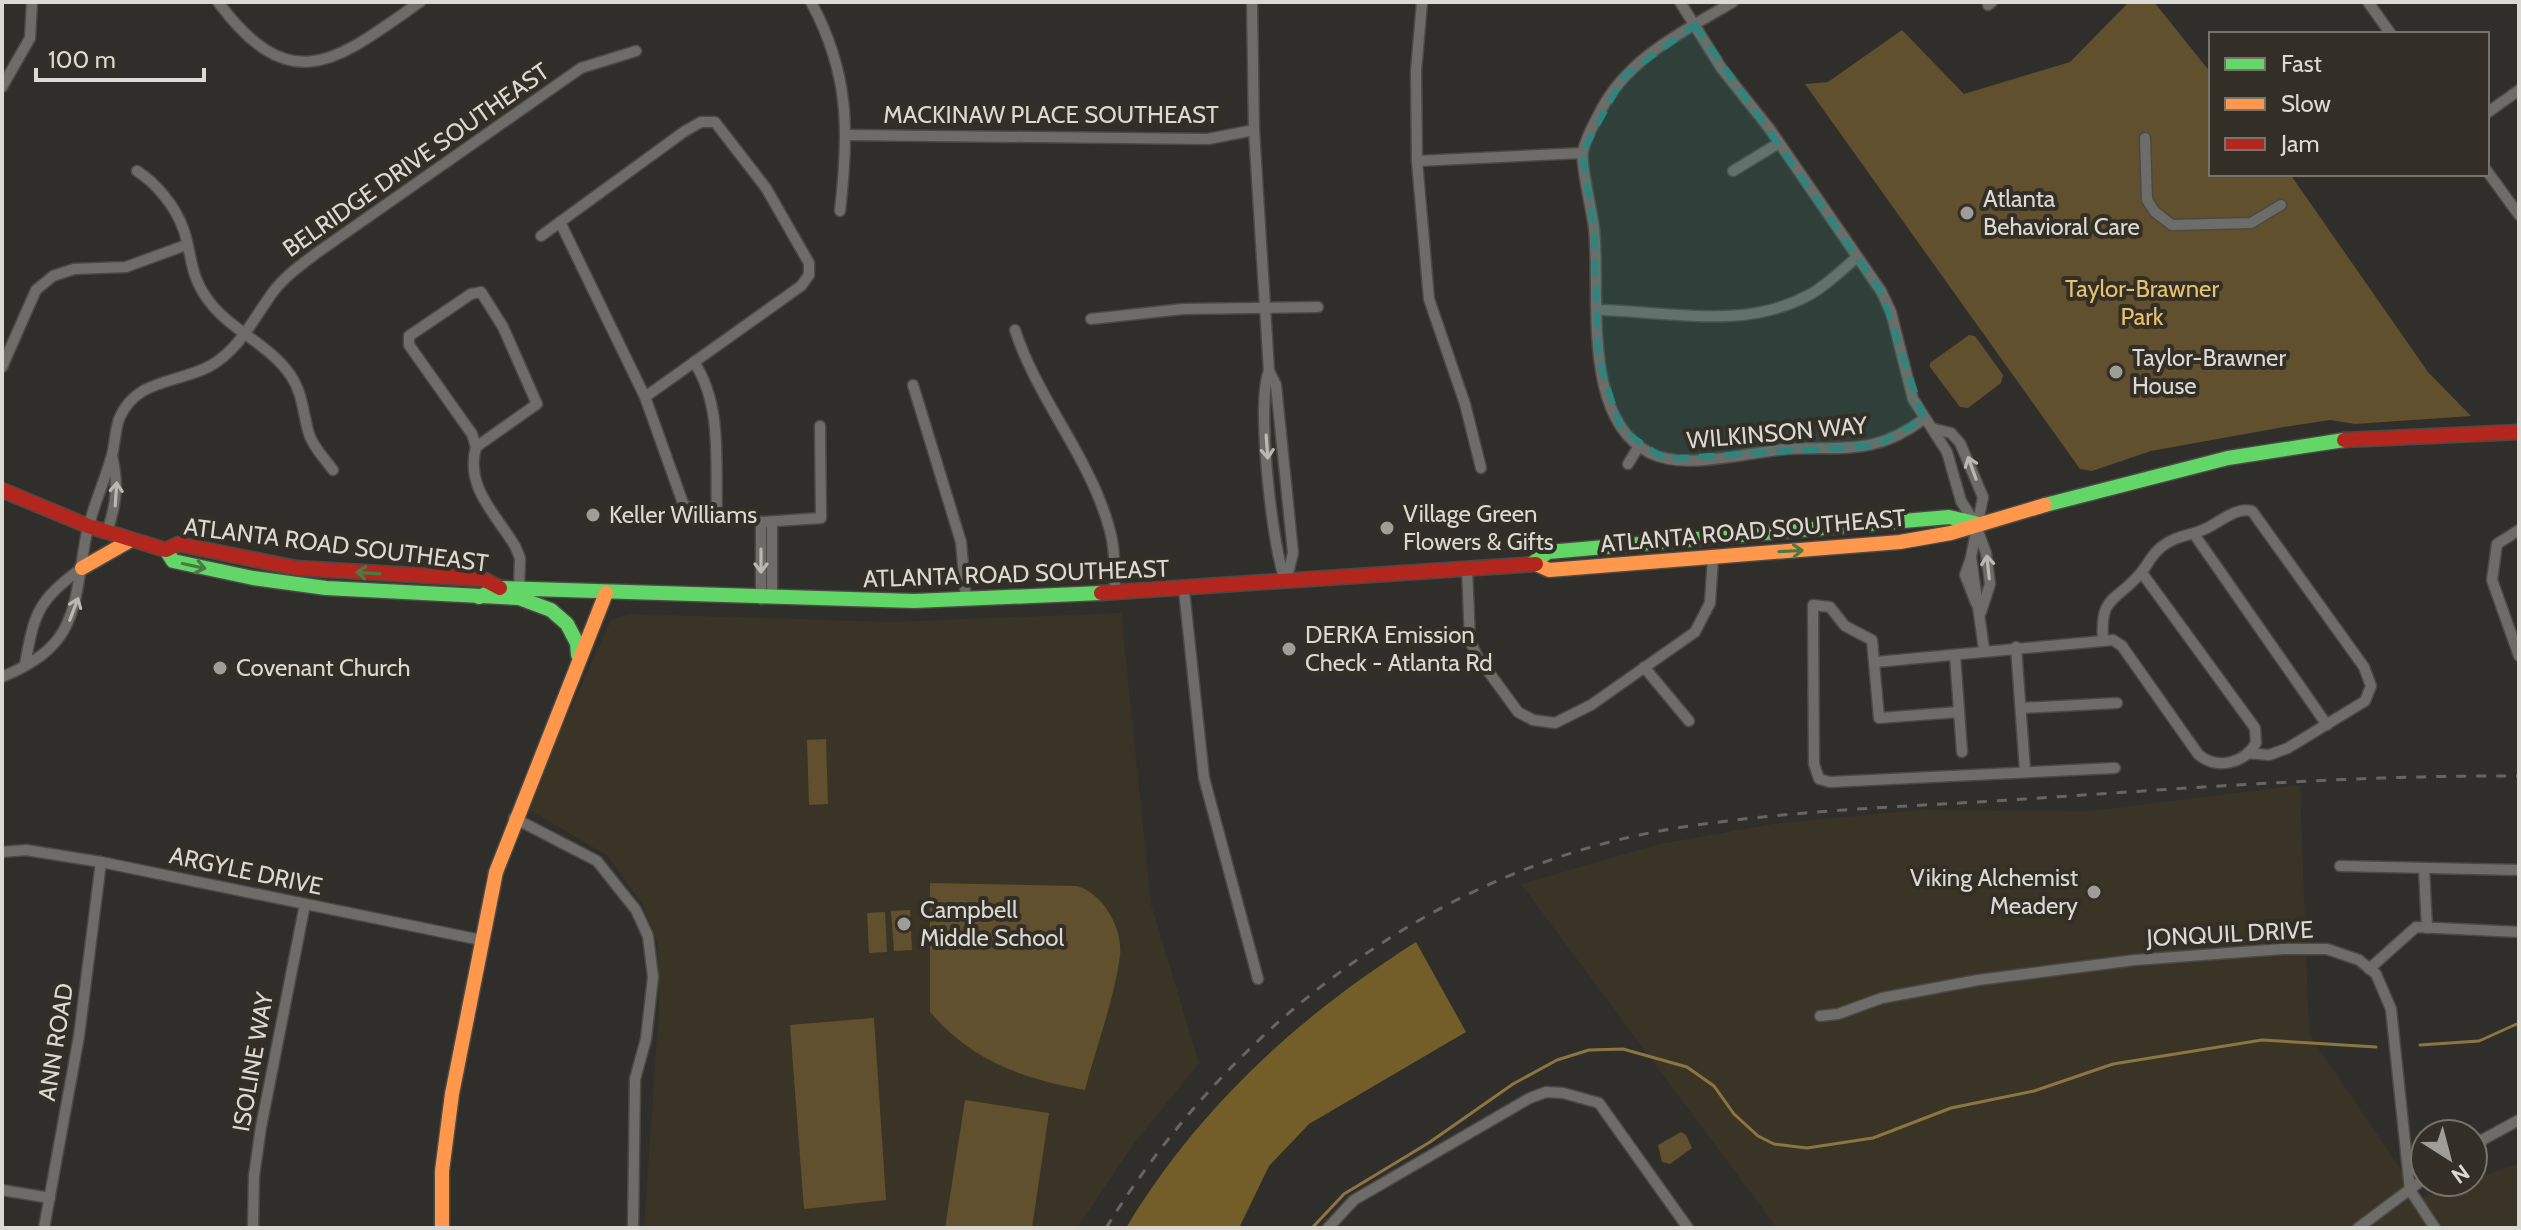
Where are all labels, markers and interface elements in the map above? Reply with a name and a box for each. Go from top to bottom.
scale bar [36,32,204,82]
legend [2209,32,2489,176]
text: 100 m [48,45,116,74]
text: Fast [2281,49,2322,78]
street label: BELRIDGE DRIVE SOUTHEAST [277,56,555,263]
text: Slow [2281,89,2331,118]
street label: MACKINAW PLACE SOUTHEAST [883,100,1219,129]
text: Jam [2280,129,2319,158]
place label: Atlanta Behavioral Care [1983,184,2140,241]
marker: Atlanta Behavioral Care [1958,204,1976,222]
park label: Taylor-Brawner Park [2065,274,2219,331]
place label: Taylor-Brawner House [2132,343,2286,400]
marker: Taylor-Brawner House [2107,363,2125,381]
street label: WILKINSON WAY [1686,410,1869,455]
one-way arrow [1260,433,1275,460]
one-way arrow [1964,456,1978,481]
one-way arrow [109,481,124,508]
place label: Village Green Flowers & Gifts [1403,499,1554,556]
place label: Keller Williams [609,500,757,529]
street label: ATLANTA ROAD SOUTHEAST [1599,503,1907,558]
marker: Keller Williams [584,506,602,524]
street label: ATLANTA ROAD SOUTHEAST [182,511,490,578]
marker: Village Green Flowers & Gifts [1378,519,1396,537]
one-way arrow [1777,544,1804,559]
one-way arrow [753,547,769,574]
street label: ATLANTA ROAD SOUTHEAST [862,554,1170,593]
one-way arrow [1980,554,1995,581]
one-way arrow [181,559,206,574]
one-way arrow [355,565,382,580]
one-way arrow [67,597,82,622]
place label: DERKA Emission Check - Atlanta Rd [1305,620,1493,677]
marker: DERKA Emission Check - Atlanta Rd [1280,640,1298,658]
place label: Covenant Church [236,653,411,682]
marker: Covenant Church [211,659,229,677]
street label: ARGYLE DRIVE [167,840,325,901]
place label: Viking Alchemist Meadery [1910,863,2078,920]
marker: Viking Alchemist Meadery [2085,883,2103,901]
place label: Campbell Middle School [920,895,1065,952]
marker: Campbell Middle School [895,915,913,933]
street label: JONQUIL DRIVE [2145,915,2314,952]
street label: ANN ROAD [32,981,79,1103]
street label: ISOLINE WAY [226,990,279,1134]
north arrow [2409,1118,2489,1198]
text: N [2446,1158,2475,1189]

